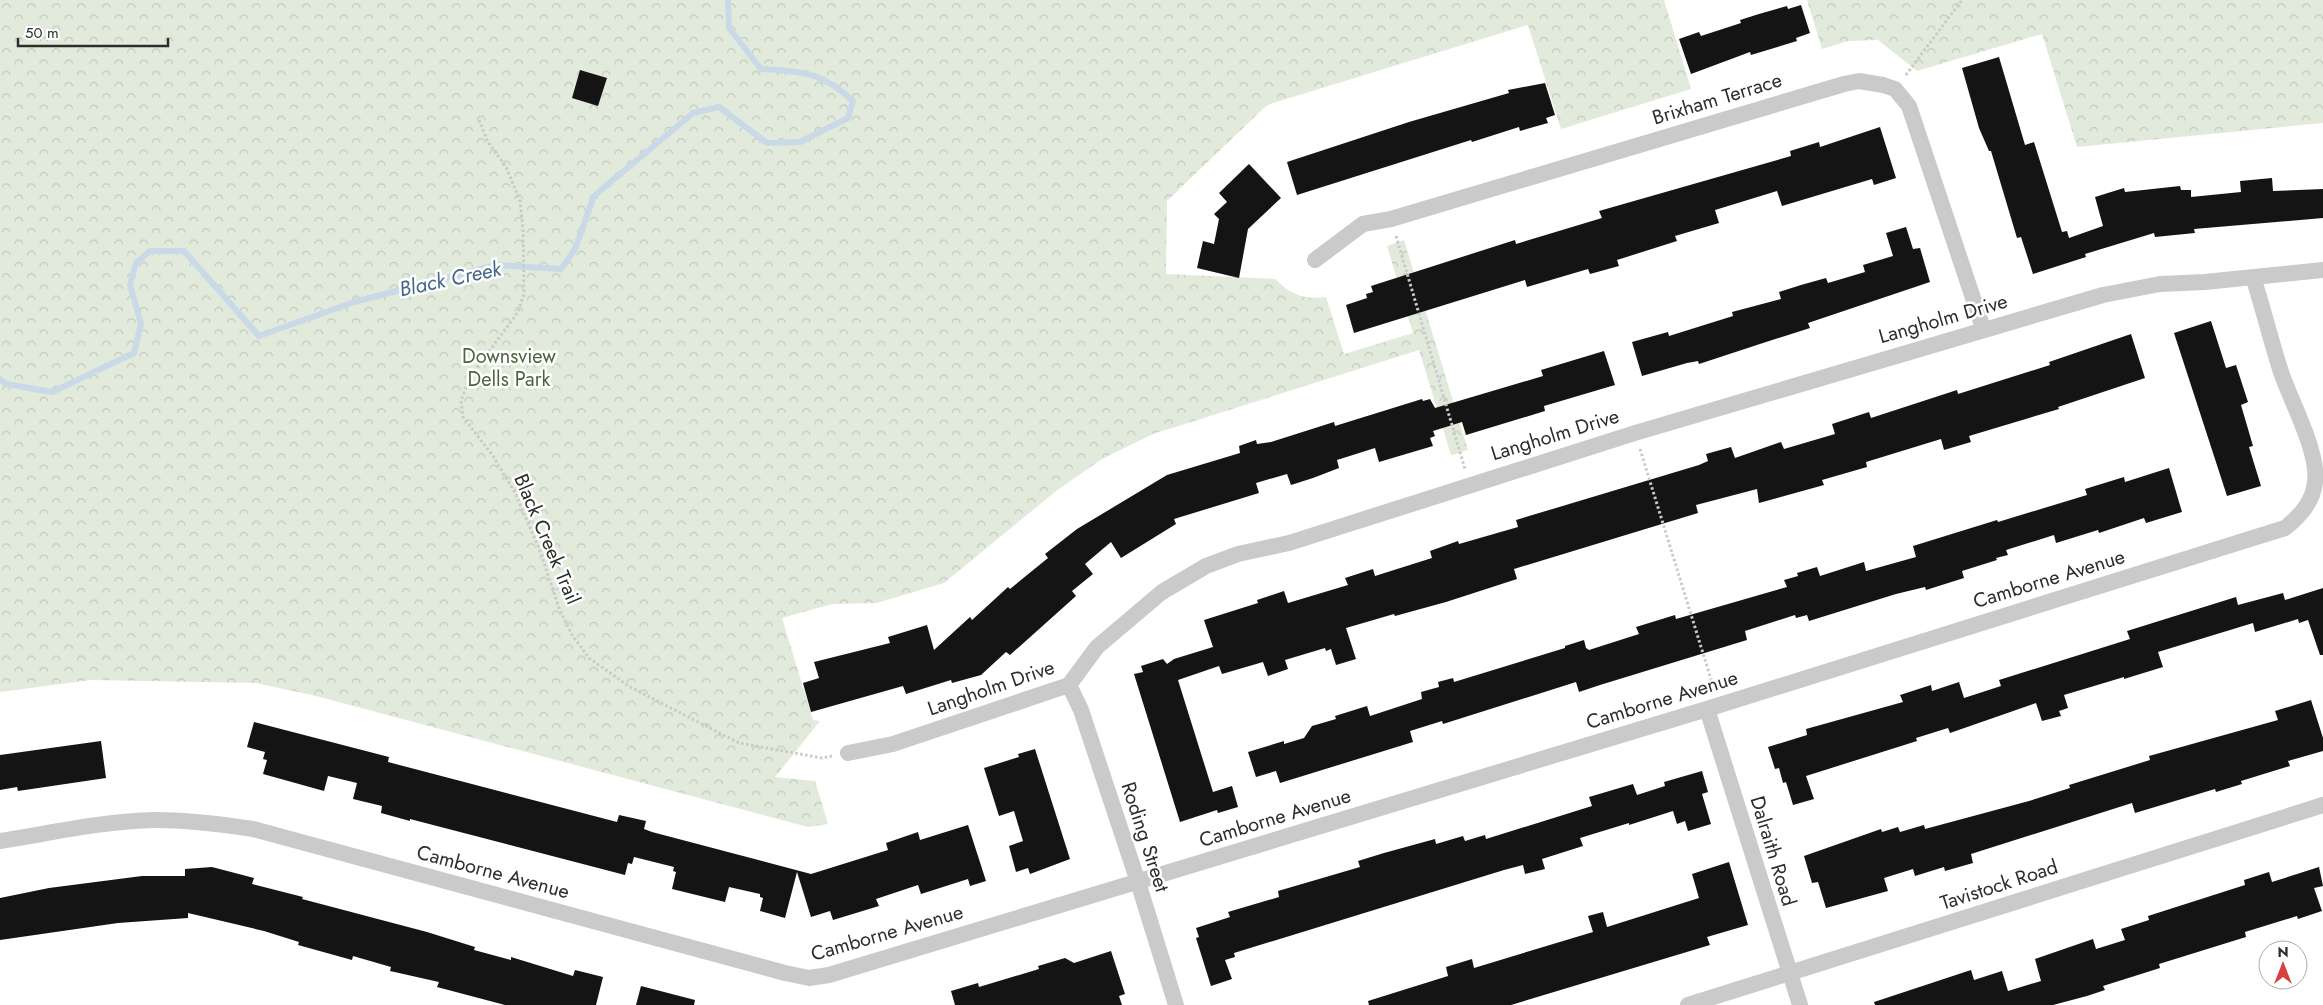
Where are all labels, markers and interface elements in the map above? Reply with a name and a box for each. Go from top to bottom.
scale bar [18,15,168,47]
text: 50 m [25,22,59,44]
street label: Brixham Terrace [1649,66,1785,132]
water label: Black Creek [396,253,505,304]
street label: Langholm Drive [1875,287,2011,351]
park label: Downsview Dells Park [462,342,556,394]
street label: Langholm Drive [1487,402,1623,468]
street label: Black Creek Trail [506,469,588,609]
street label: Camborne Avenue [1970,542,2128,616]
street label: Langholm Drive [924,653,1058,723]
street label: Camborne Avenue [1583,663,1741,737]
street label: Roding Street [1114,778,1177,896]
street label: Camborne Avenue [1196,781,1354,855]
street label: Dalraith Road [1742,792,1804,910]
street label: Camborne Avenue [413,838,573,906]
street label: Tavistock Road [1936,852,2062,918]
street label: Camborne Avenue [807,897,967,969]
north arrow [2258,940,2308,990]
text: N [2277,942,2289,962]

